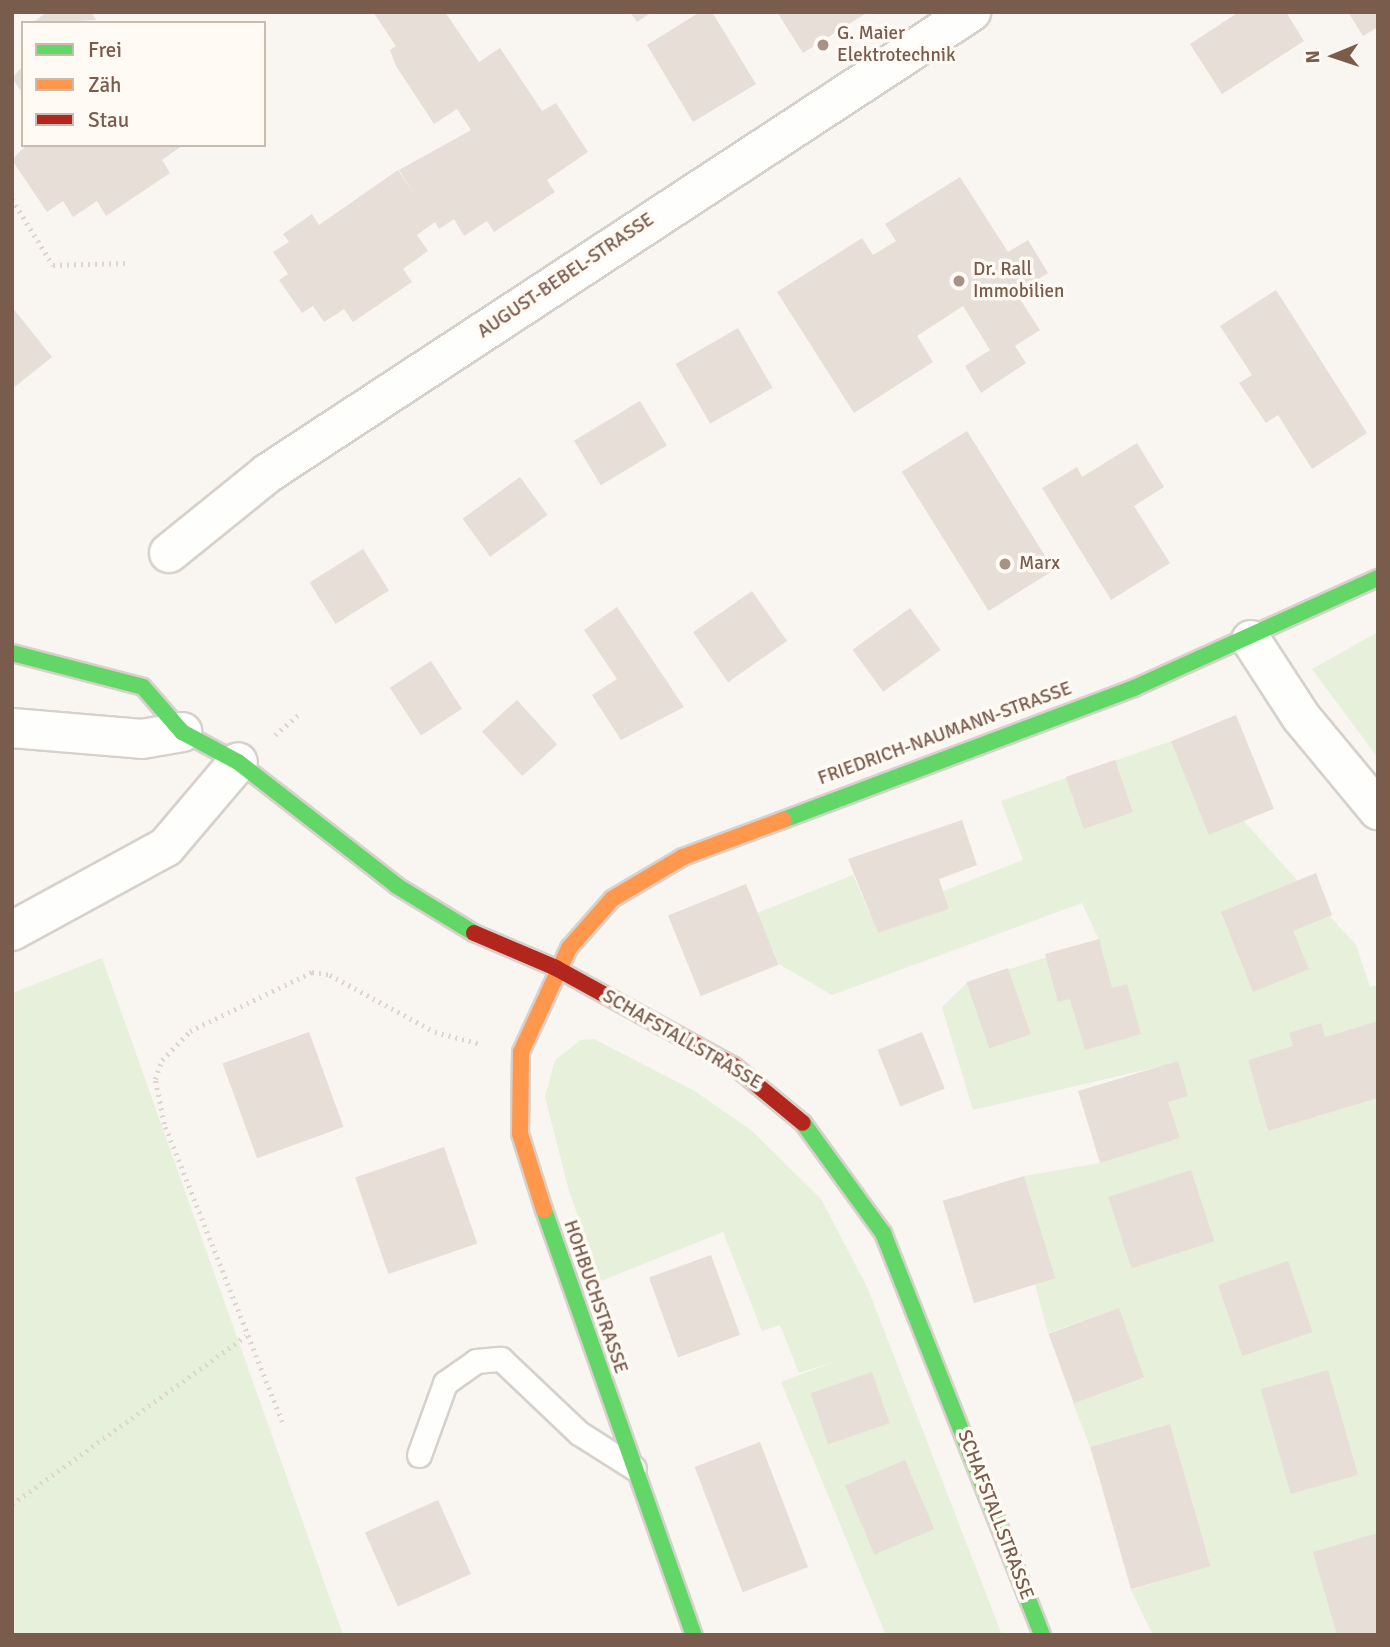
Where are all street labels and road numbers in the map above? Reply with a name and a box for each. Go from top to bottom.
street label: AUGUST-BEBEL-STRASSE [473,208,659,344]
street label: FRIEDRICH-NAUMANN-STRASSE [815,677,1075,791]
street label: SCHAFSTALLSTRASSE [598,985,766,1095]
street label: HOHBUCHSTRASSE [558,1217,632,1377]
street label: SCHAFSTALLSTRASSE [952,1427,1038,1603]

